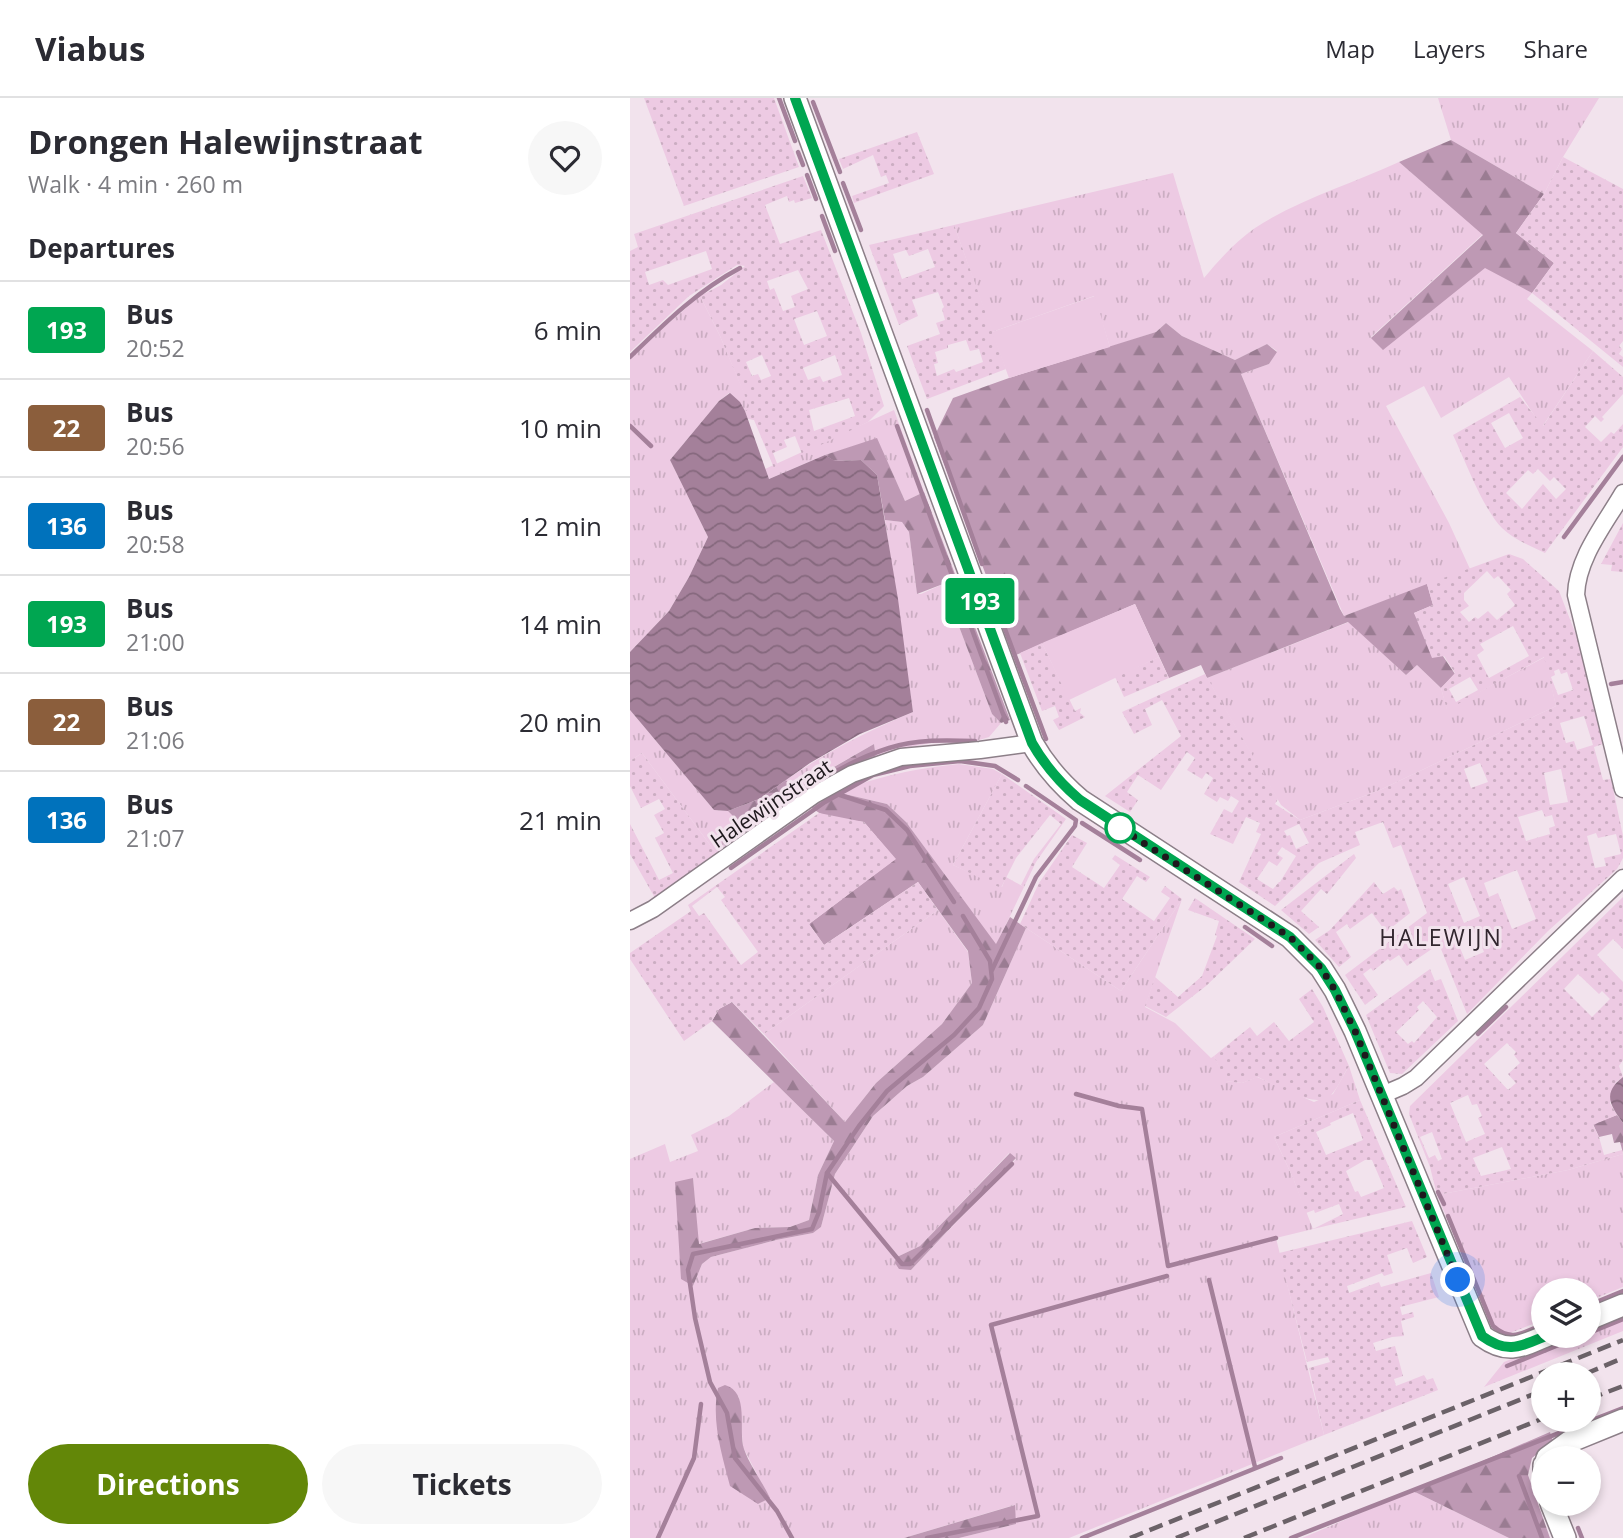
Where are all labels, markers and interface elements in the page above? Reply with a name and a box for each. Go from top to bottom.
text: Viabus [35,26,145,71]
text: Map [1325,32,1375,65]
text: Layers [1413,32,1486,65]
text: Share [1524,32,1588,65]
text: Drongen Halewijnstraat [28,119,423,164]
button: heart [528,121,602,195]
text: Walk · 4 min · 260 m [28,168,243,200]
text: Departures [28,230,175,266]
text: Bus [126,296,173,332]
text: 6 min [534,312,602,348]
text: 193 [46,313,87,346]
text: 20:52 [126,332,185,364]
text: Bus [126,394,173,430]
text: 10 min [519,410,602,446]
text: 22 [53,411,80,444]
text: 20:56 [126,430,185,462]
text: Bus [126,492,173,528]
text: 12 min [519,508,602,544]
text: 136 [46,509,87,542]
text: 20:58 [126,528,185,560]
line badge: 193 [940,578,1020,624]
text: 193 [959,584,1001,617]
text: Bus [126,590,173,626]
text: 14 min [519,606,602,642]
text: 193 [46,607,87,640]
text: 21:00 [126,626,185,658]
text: Bus [126,688,173,724]
text: 20 min [519,704,602,740]
text: 22 [53,705,80,738]
text: 21:06 [126,724,185,756]
street label: Halewijnstraat [705,752,837,854]
text: Bus [126,786,173,822]
text: 21 min [519,802,602,838]
text: 136 [46,803,87,836]
unlabelled marker [1105,813,1135,843]
text: 21:07 [126,822,185,854]
district label: HALEWIJN [1379,921,1503,953]
your location [1440,1262,1475,1297]
map controls [1531,1278,1601,1516]
button: layers [1531,1278,1601,1348]
button: + [1531,1362,1601,1432]
button: Directions [28,1444,308,1524]
button: Tickets [322,1444,602,1524]
button: − [1531,1446,1601,1516]

